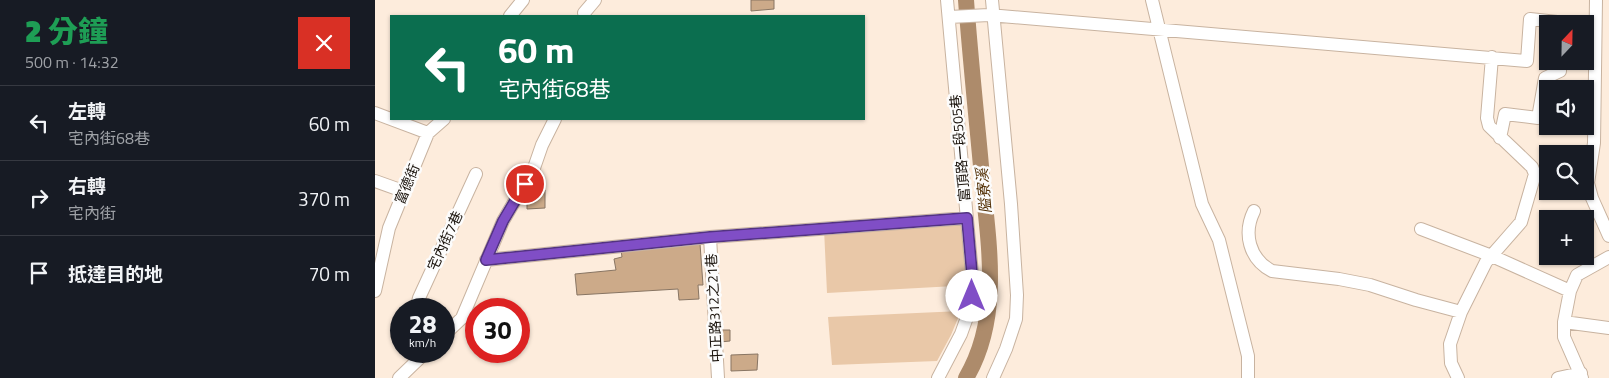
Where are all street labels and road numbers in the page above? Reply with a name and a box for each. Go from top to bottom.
street label: 富頂路一段505巷 [944,94,975,203]
street label: 富德街 [389,160,424,207]
street label: 宅內街7巷 [422,207,468,274]
street label: 中正路312之21巷 [700,253,727,363]

